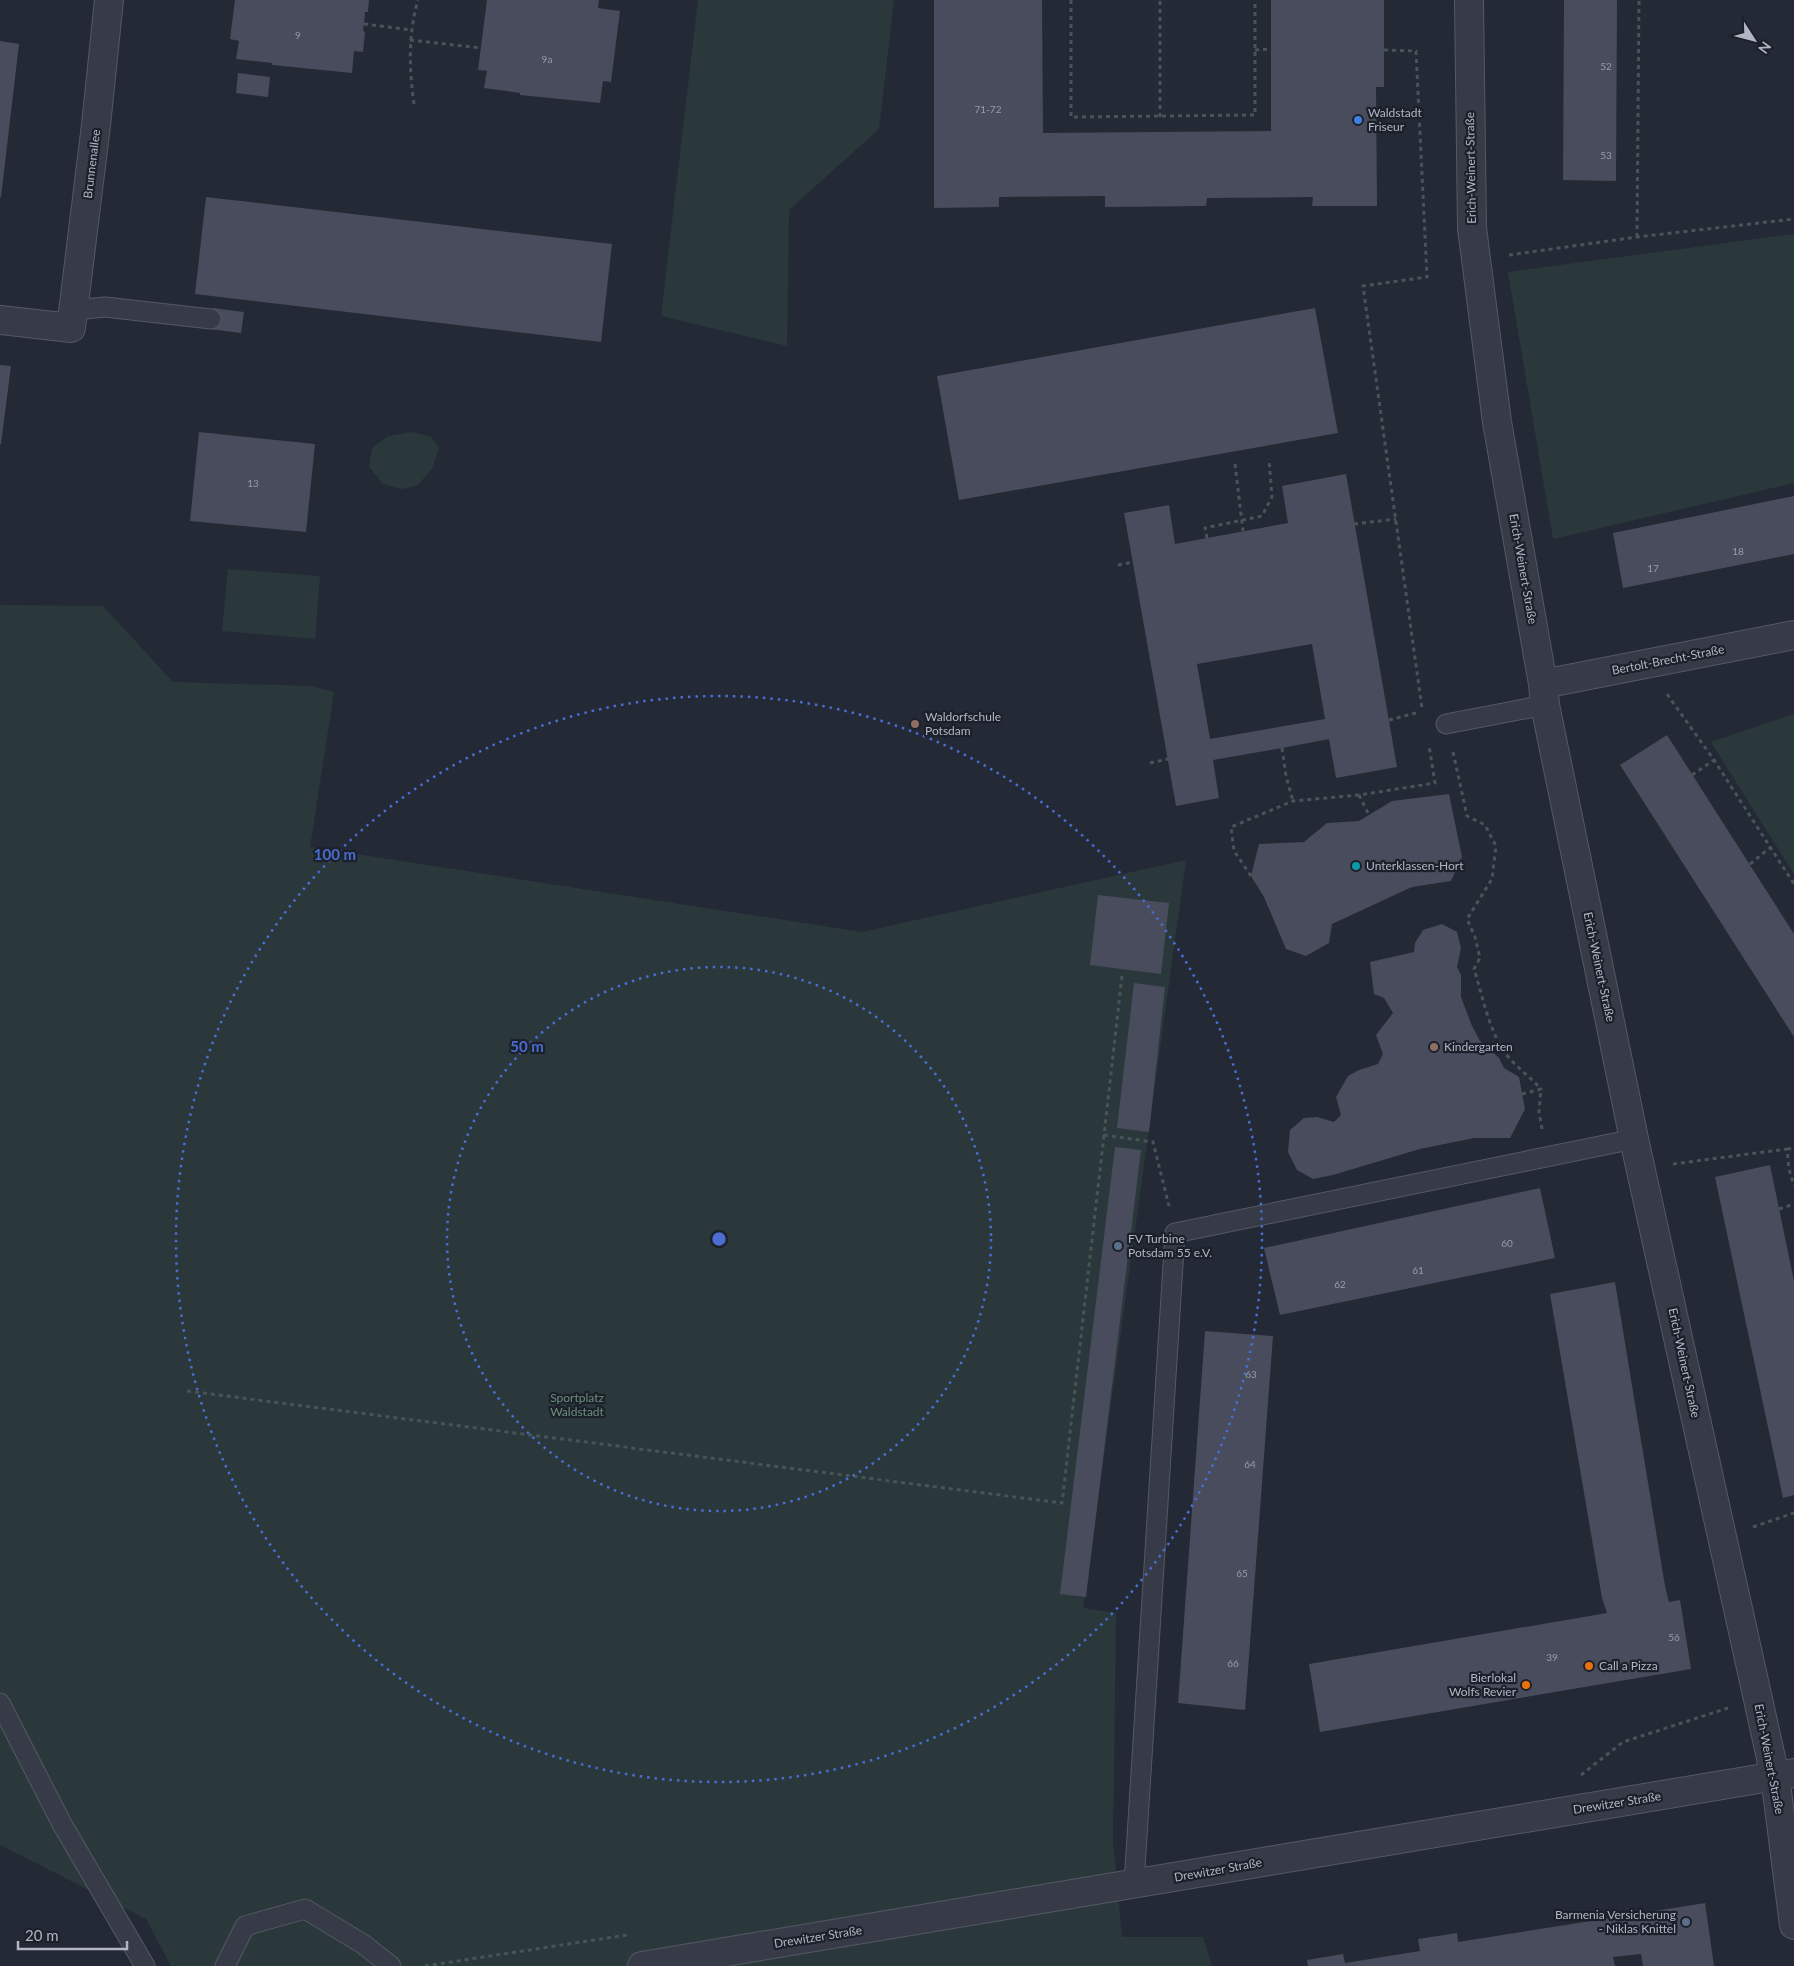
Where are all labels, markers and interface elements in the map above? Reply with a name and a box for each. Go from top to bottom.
north arrow [1729,15,1779,65]
house number: 9 [295,29,301,41]
text: N [1755,39,1775,57]
house number: 9a [542,53,552,65]
house number: 52 [1600,60,1612,72]
house number: 71-72 [975,103,1002,115]
place label: Waldstadt Friseur [1368,105,1422,134]
street label: Erich-Weinert-Straße [1462,112,1479,224]
marker: Waldstadt Friseur [1352,114,1364,126]
street label: Brunnenallee [80,129,103,199]
house number: 53 [1600,149,1612,161]
house number: 13 [247,477,259,489]
street label: Erich-Weinert-Straße [1506,513,1541,625]
house number: 18 [1732,545,1744,557]
house number: 17 [1647,562,1659,574]
street label: Bertolt-Brecht-Straße [1610,641,1725,678]
place label: Waldorfschule Potsdam [925,709,1001,738]
marker: Waldorfschule Potsdam [909,718,921,730]
text: 100 m [314,845,356,863]
place label: Unterklassen-Hort [1366,858,1464,873]
marker: Unterklassen-Hort [1350,860,1362,872]
street label: Erich-Weinert-Straße [1581,911,1618,1023]
text: 50 m [510,1037,544,1055]
place label: Kindergarten [1444,1039,1513,1054]
marker: Kindergarten [1428,1041,1440,1053]
centre of rings [710,1230,728,1248]
place label: FV Turbine Potsdam 55 e.V. [1128,1231,1212,1260]
house number: 60 [1501,1237,1513,1249]
marker: FV Turbine Potsdam 55 e.V. [1112,1240,1124,1252]
house number: 61 [1412,1264,1424,1276]
house number: 62 [1334,1278,1346,1290]
street label: Erich-Weinert-Straße [1666,1307,1703,1419]
house number: 63 [1245,1368,1257,1380]
park label: Sportplatz Waldstadt [550,1390,605,1419]
house number: 64 [1244,1458,1256,1470]
house number: 65 [1236,1567,1248,1579]
house number: 56 [1668,1631,1680,1643]
house number: 39 [1546,1651,1558,1663]
house number: 66 [1227,1657,1239,1669]
place label: Call a Pizza [1599,1658,1658,1673]
marker: Call a Pizza [1583,1660,1595,1672]
place label: Bierlokal Wolfs Revier [1449,1670,1517,1699]
marker: Bierlokal Wolfs Revier [1520,1679,1532,1691]
street label: Erich-Weinert-Straße [1751,1703,1788,1815]
street label: Drewitzer Straße [1572,1788,1662,1817]
street label: Drewitzer Straße [1173,1854,1263,1885]
place label: Barmenia Versicherung - Niklas Knittel [1555,1907,1676,1936]
marker: Barmenia Versicherung - Niklas Knittel [1680,1916,1692,1928]
scale bar [18,1918,126,1950]
street label: Drewitzer Straße [773,1922,863,1951]
text: 20 m [25,1926,59,1944]

